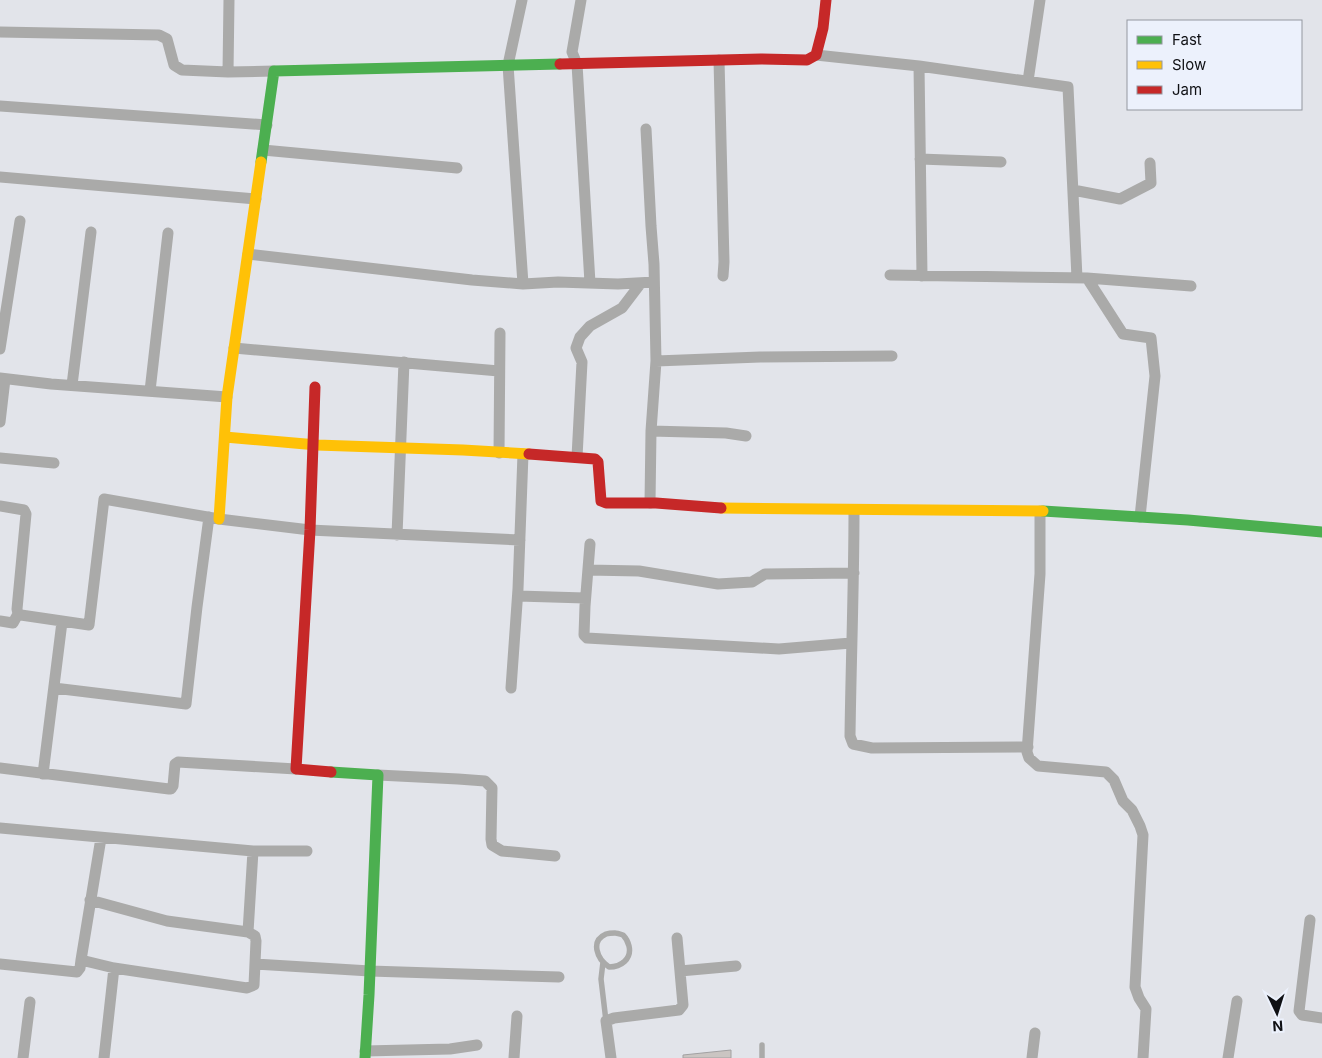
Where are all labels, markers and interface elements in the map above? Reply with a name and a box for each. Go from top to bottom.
legend [1127,20,1302,110]
text: Fast [1172,30,1202,49]
text: Slow [1172,55,1206,74]
text: Jam [1172,80,1202,99]
north arrow [1252,988,1302,1038]
text: N [1272,1018,1284,1035]

